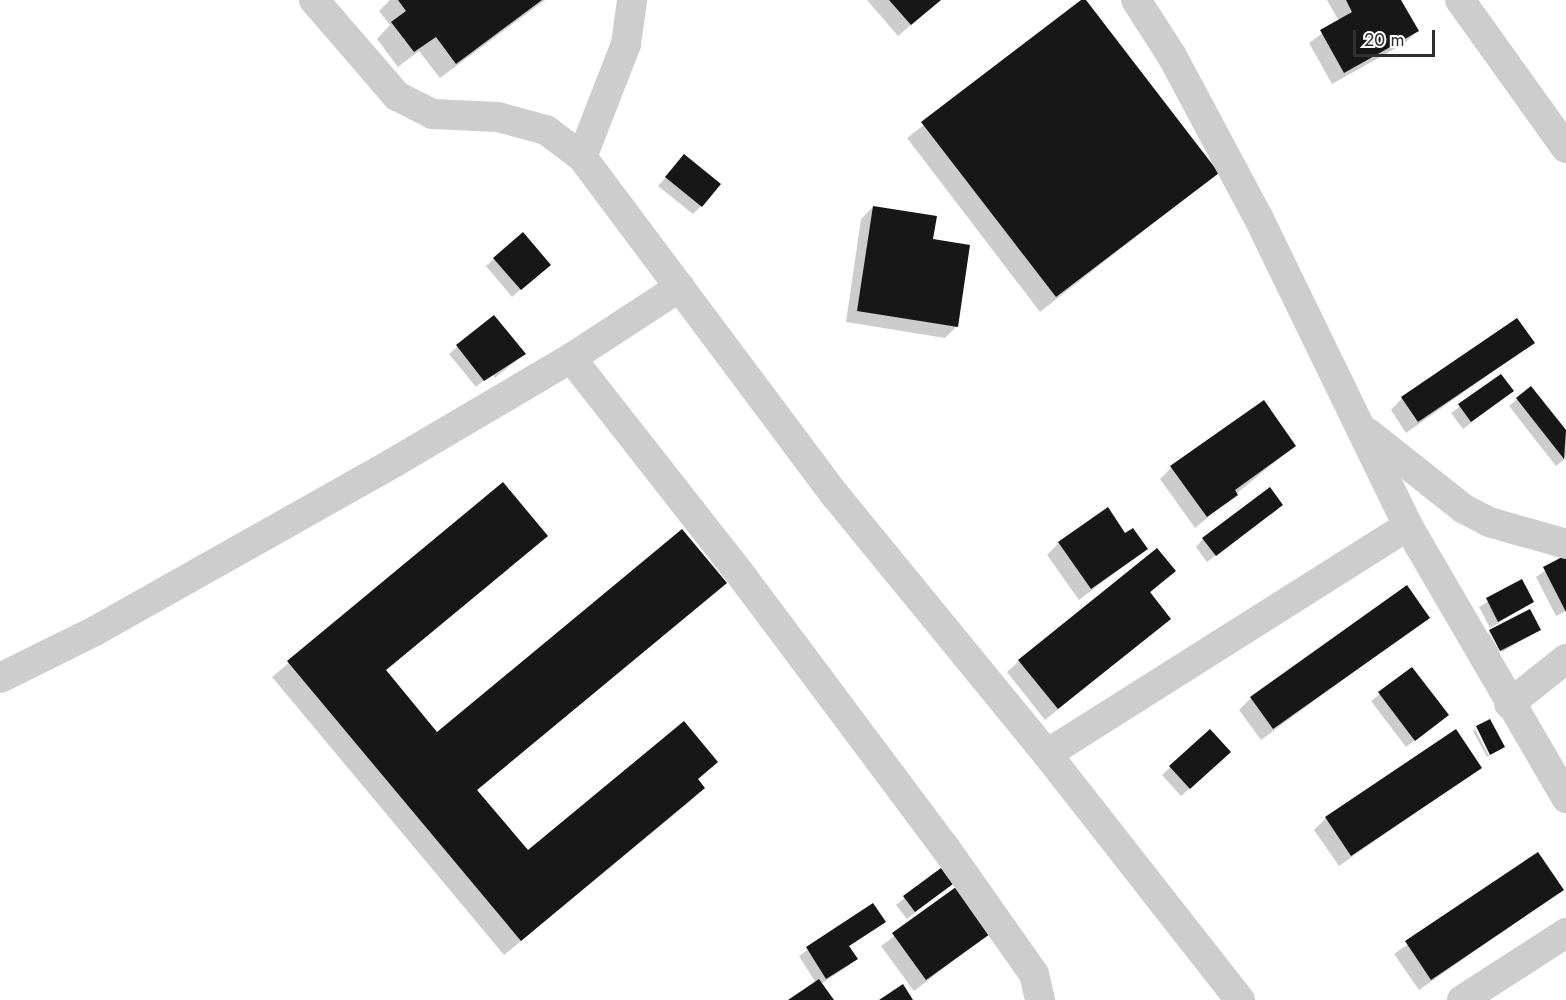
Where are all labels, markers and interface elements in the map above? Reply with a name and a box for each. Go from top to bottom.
scale bar [1356,18,1438,56]
text: 20 m [1364,27,1404,53]

